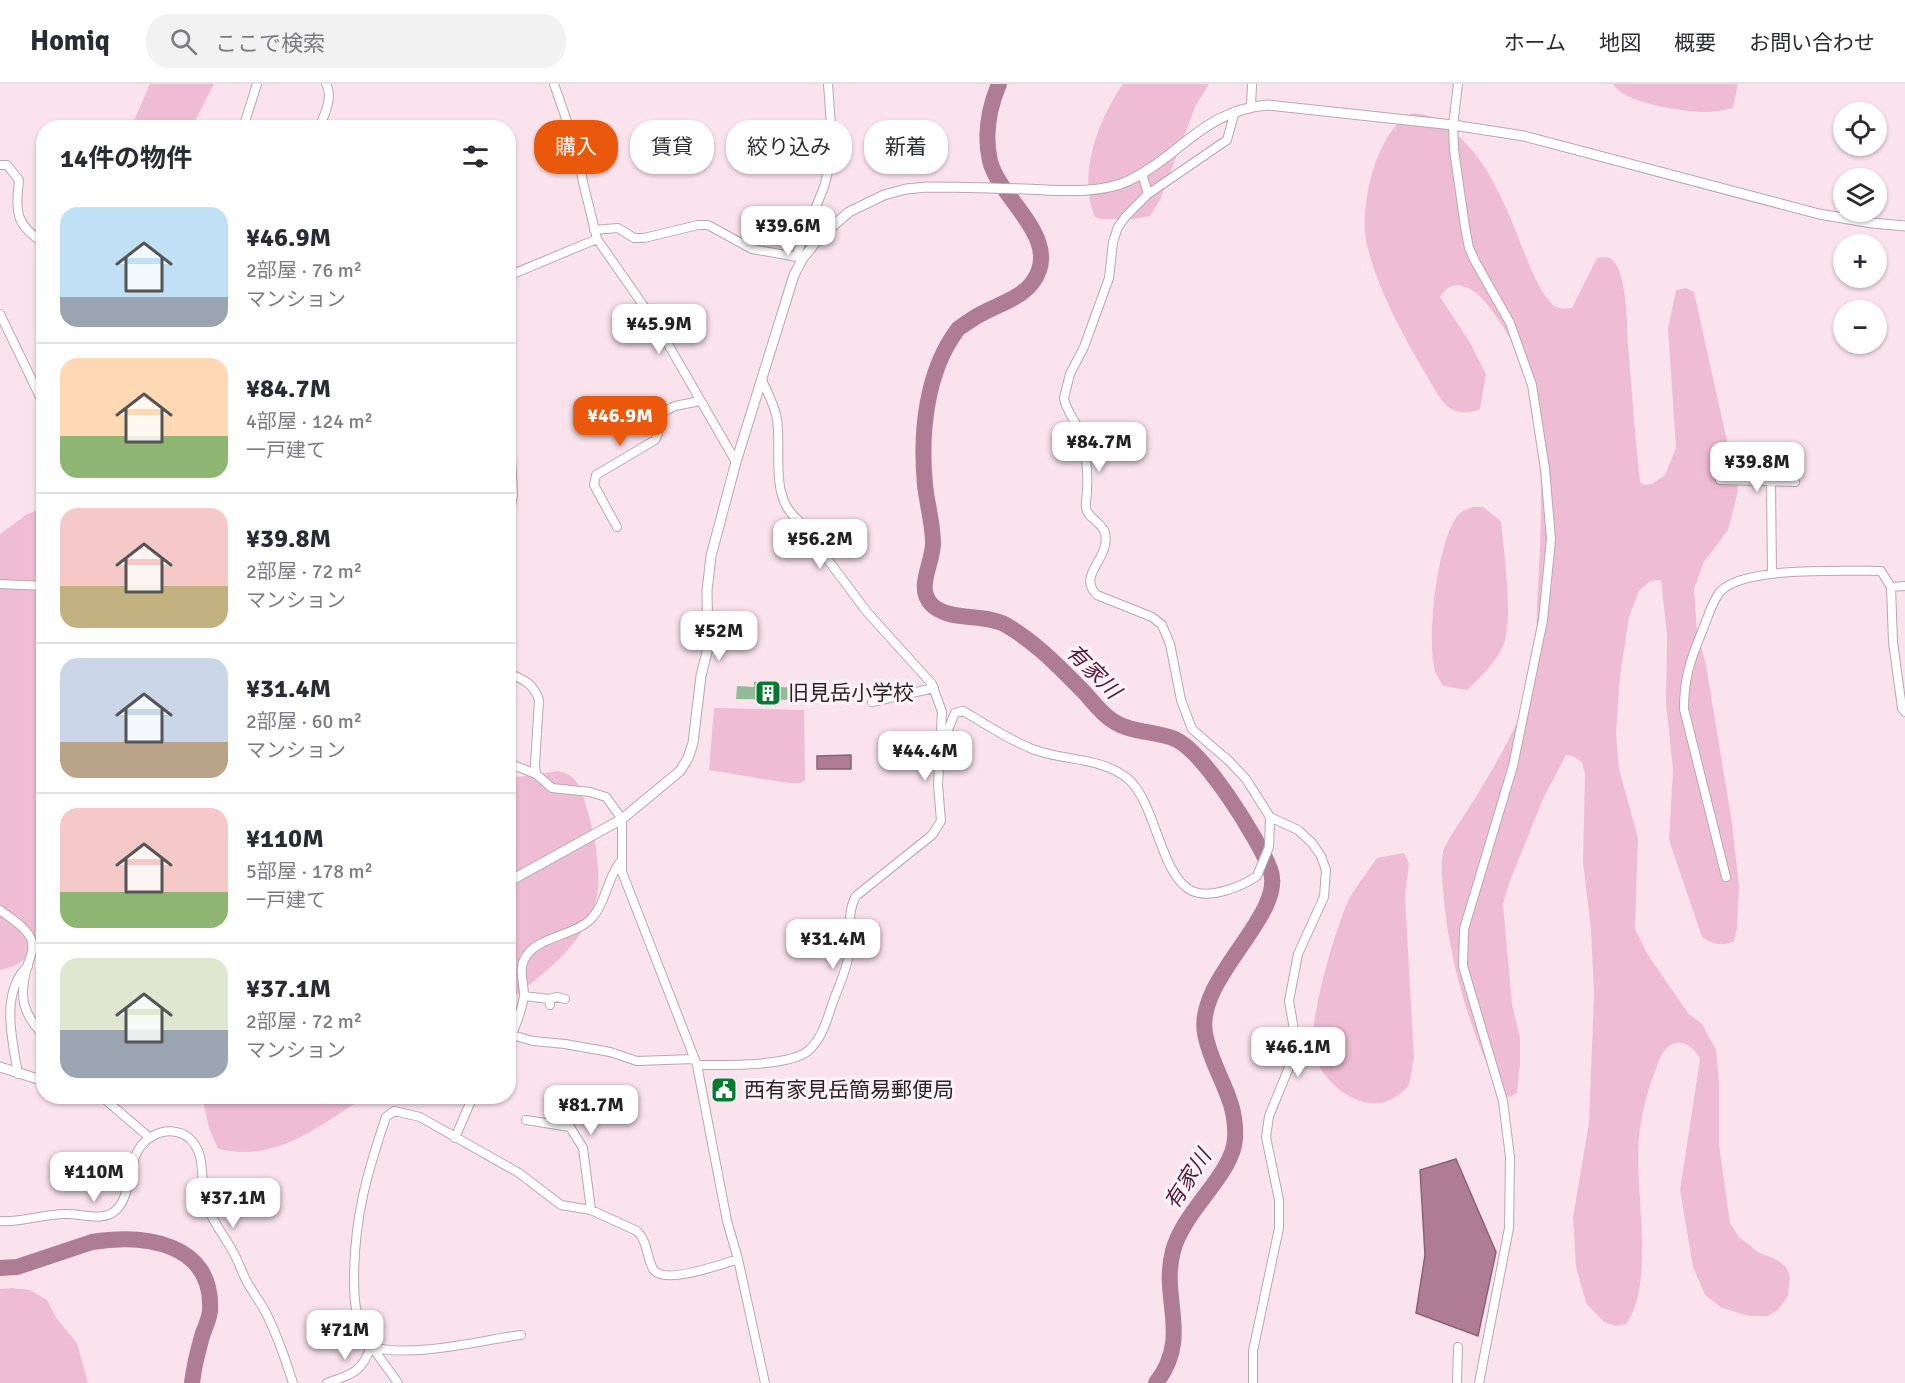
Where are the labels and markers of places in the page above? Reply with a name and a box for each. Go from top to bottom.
pin: ¥39.6M [739,206,837,257]
pin: ¥45.9M [610,304,708,355]
pin: ¥46.9M [571,396,669,447]
pin: ¥84.7M [1050,422,1148,473]
pin: ¥39.8M [1708,442,1806,493]
pin: ¥56.2M [771,519,869,570]
pin: ¥52M [683,611,755,662]
building icon: 旧見岳小学校 [753,678,783,708]
place label: 旧見岳小学校 [788,680,914,706]
pin: ¥44.4M [876,731,974,782]
pin: ¥31.4M [784,919,882,970]
pin: ¥46.1M [1249,1027,1347,1078]
public building icon: 西有家見岳簡易郵便局 [709,1075,739,1105]
place label: 西有家見岳簡易郵便局 [744,1077,954,1103]
pin: ¥81.7M [542,1085,640,1136]
pin: ¥110M [52,1152,136,1203]
pin: ¥37.1M [184,1178,282,1229]
pin: ¥71M [309,1310,381,1361]

